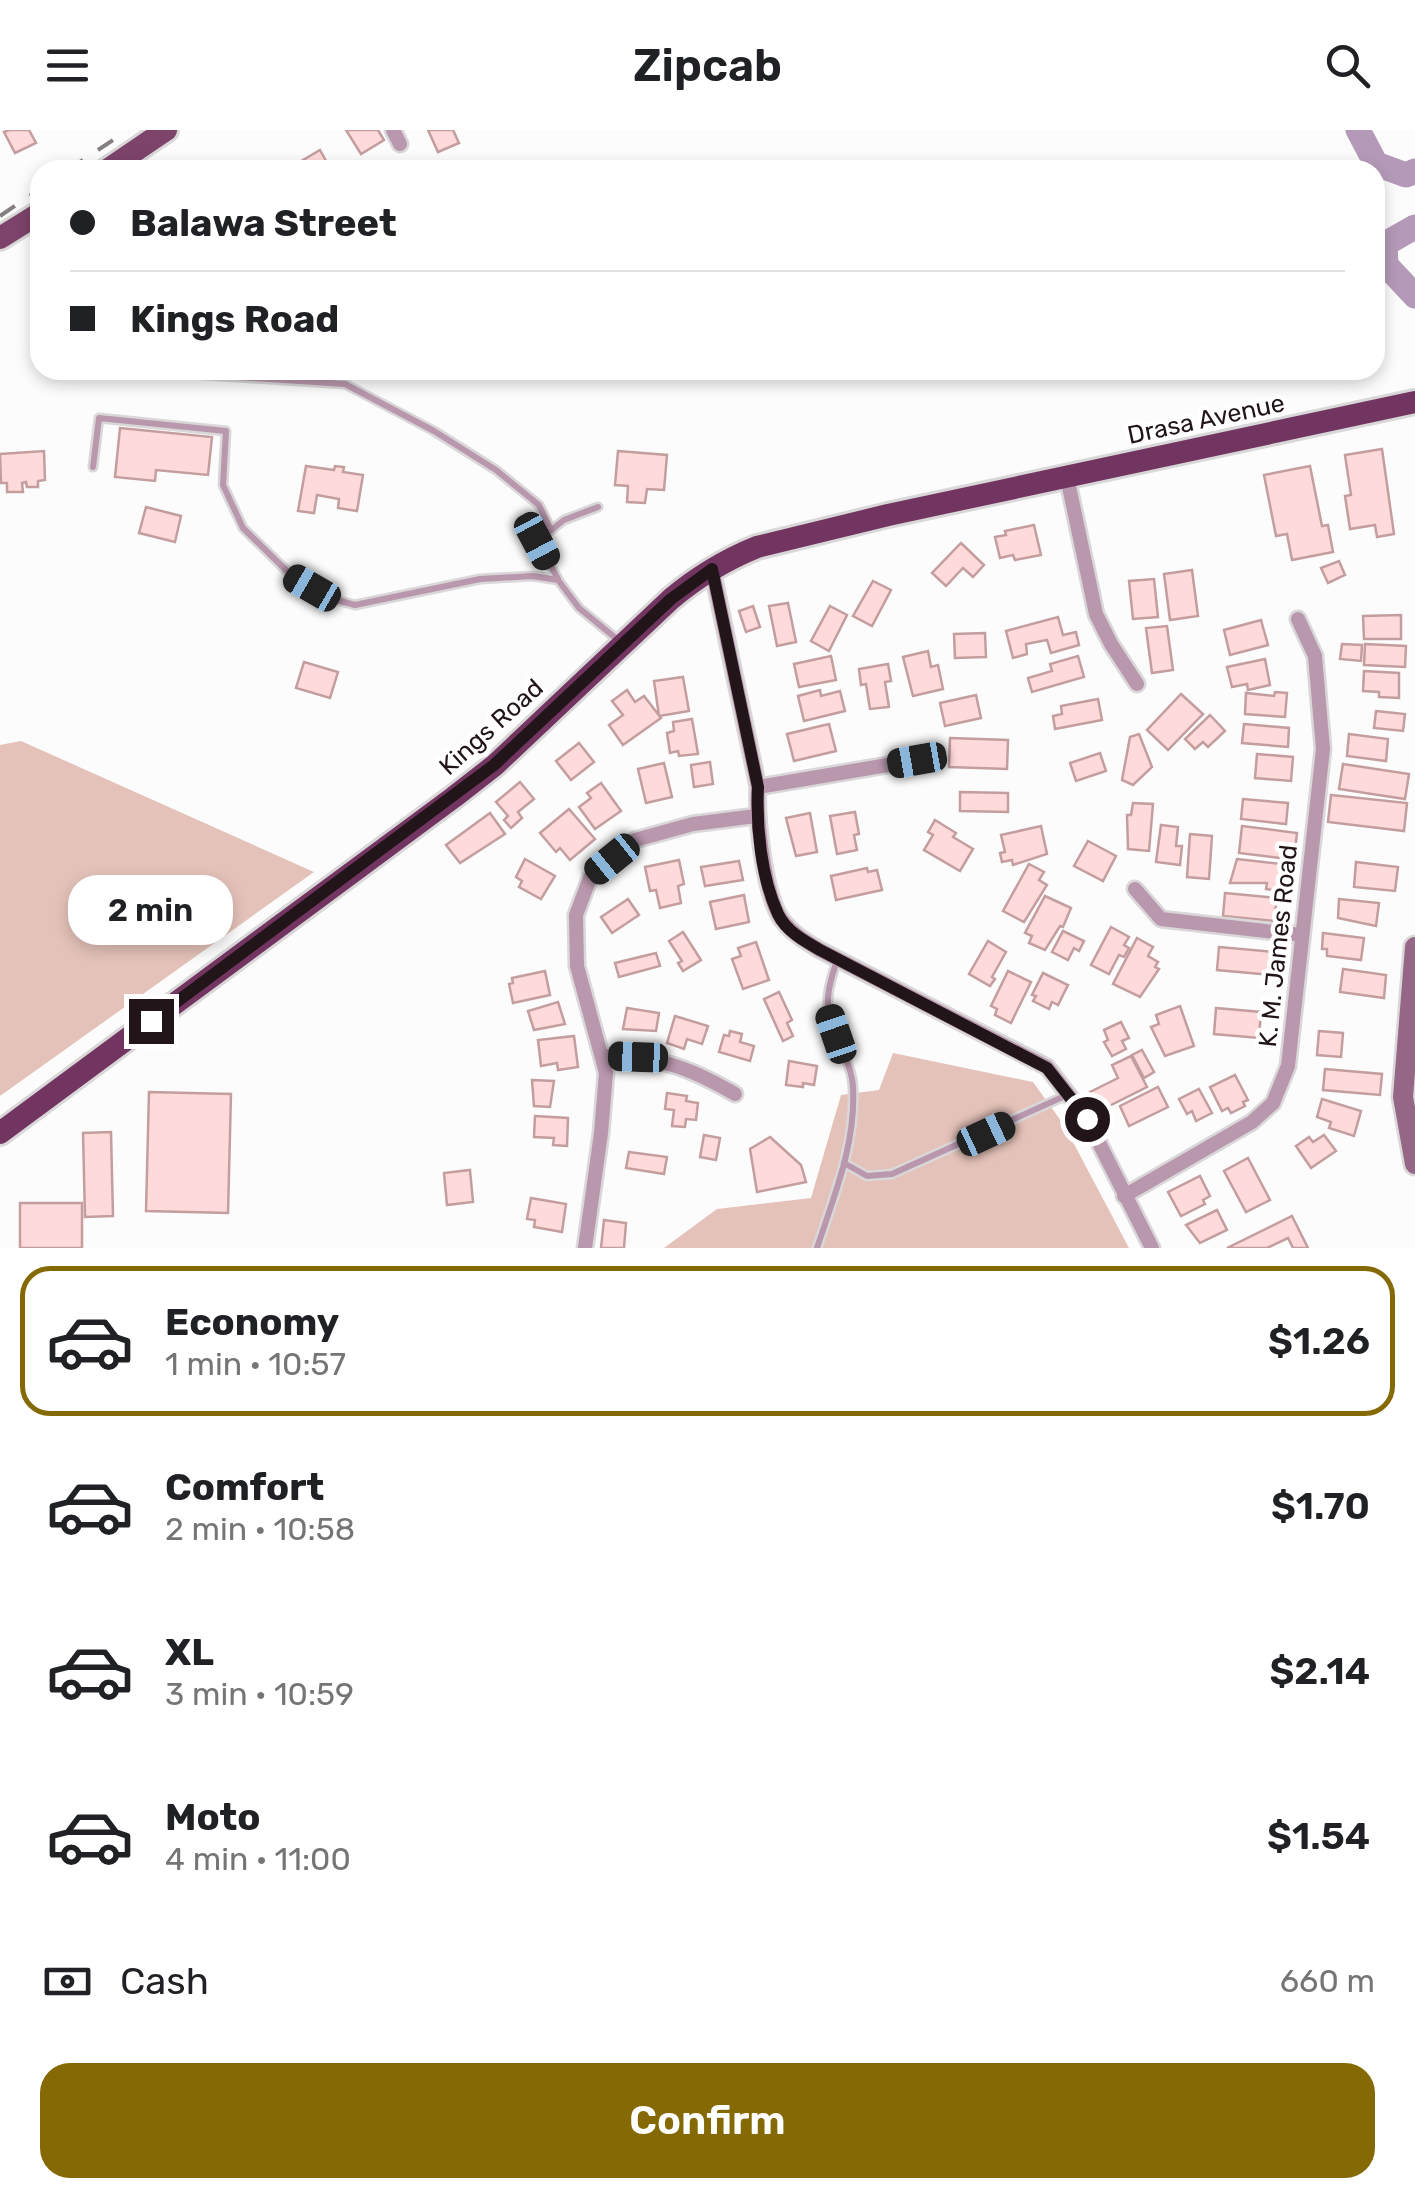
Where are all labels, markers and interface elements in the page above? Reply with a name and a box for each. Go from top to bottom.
icon: menu [40,38,95,93]
icon: search [1320,38,1375,93]
text: Zipcab [633,39,782,92]
text: Balawa Street [130,200,397,246]
text: Kings Road [130,296,339,342]
street label: Drasa Avenue [1125,388,1287,450]
car [510,507,564,575]
car [279,560,345,616]
street label: Kings Road [433,673,549,781]
car [885,740,949,780]
car [579,828,645,890]
street label: K. M. James Road [1253,843,1303,1049]
callout: 2 min [68,876,234,946]
text: 2 min [108,891,193,929]
route end [129,999,174,1044]
car [812,1001,860,1067]
car [607,1041,669,1073]
route start [1065,1097,1110,1142]
car [952,1108,1020,1160]
icon: car [45,1296,135,1386]
text: Economy [165,1299,339,1345]
text: $1.26 [1268,1318,1370,1364]
text: 1 min · 10:57 [165,1345,346,1383]
icon: car [45,1461,135,1551]
text: Comfort [165,1464,324,1510]
text: $1.70 [1271,1483,1370,1529]
text: 2 min · 10:58 [165,1510,355,1548]
icon: car [45,1626,135,1716]
text: XL [165,1629,214,1675]
text: $2.14 [1269,1648,1370,1694]
text: 3 min · 10:59 [165,1675,354,1713]
icon: car [45,1791,135,1881]
text: Moto [165,1794,261,1840]
text: $1.54 [1267,1813,1370,1859]
text: 4 min · 11:00 [165,1840,351,1878]
icon: cash [40,1954,95,2009]
text: Cash [120,1958,209,2004]
text: 660 m [1280,1962,1375,2000]
button: Confirm [40,2063,1375,2178]

